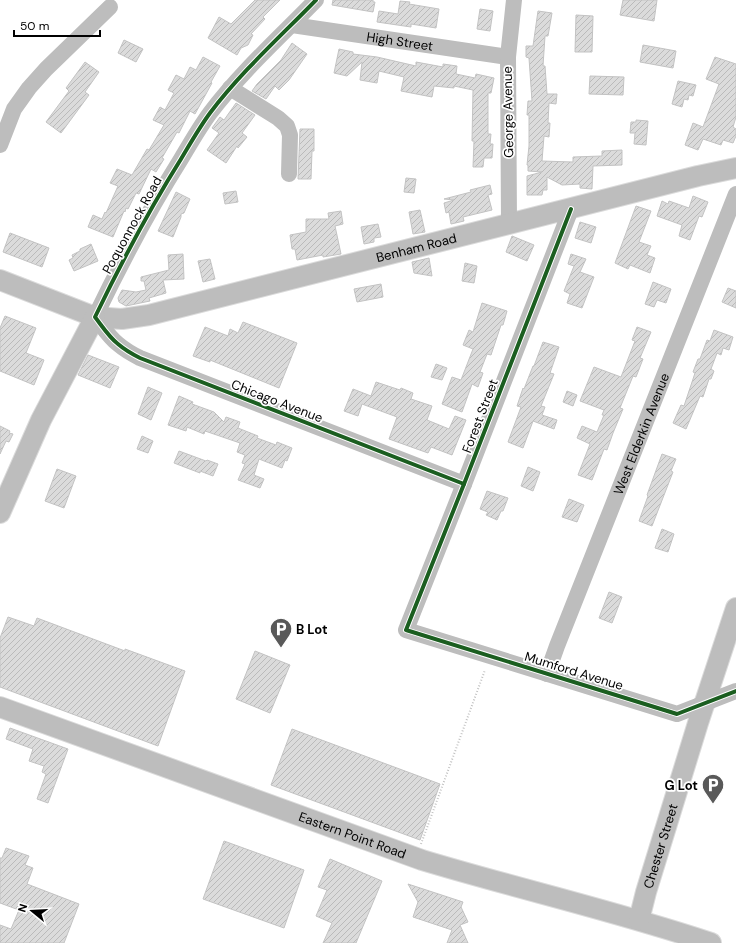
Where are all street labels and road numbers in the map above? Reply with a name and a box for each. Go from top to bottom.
street label: High Street [365,28,434,54]
street label: George Avenue [499,66,517,158]
street label: Poquonnock Road [98,173,166,277]
street label: Benham Road [374,229,458,266]
street label: West Elderkin Avenue [609,370,673,497]
street label: Chicago Avenue [229,376,325,426]
street label: Forest Street [458,377,502,455]
street label: Mumford Avenue [523,648,625,694]
street label: Chester Street [639,801,681,891]
street label: Eastern Point Road [296,808,409,862]

